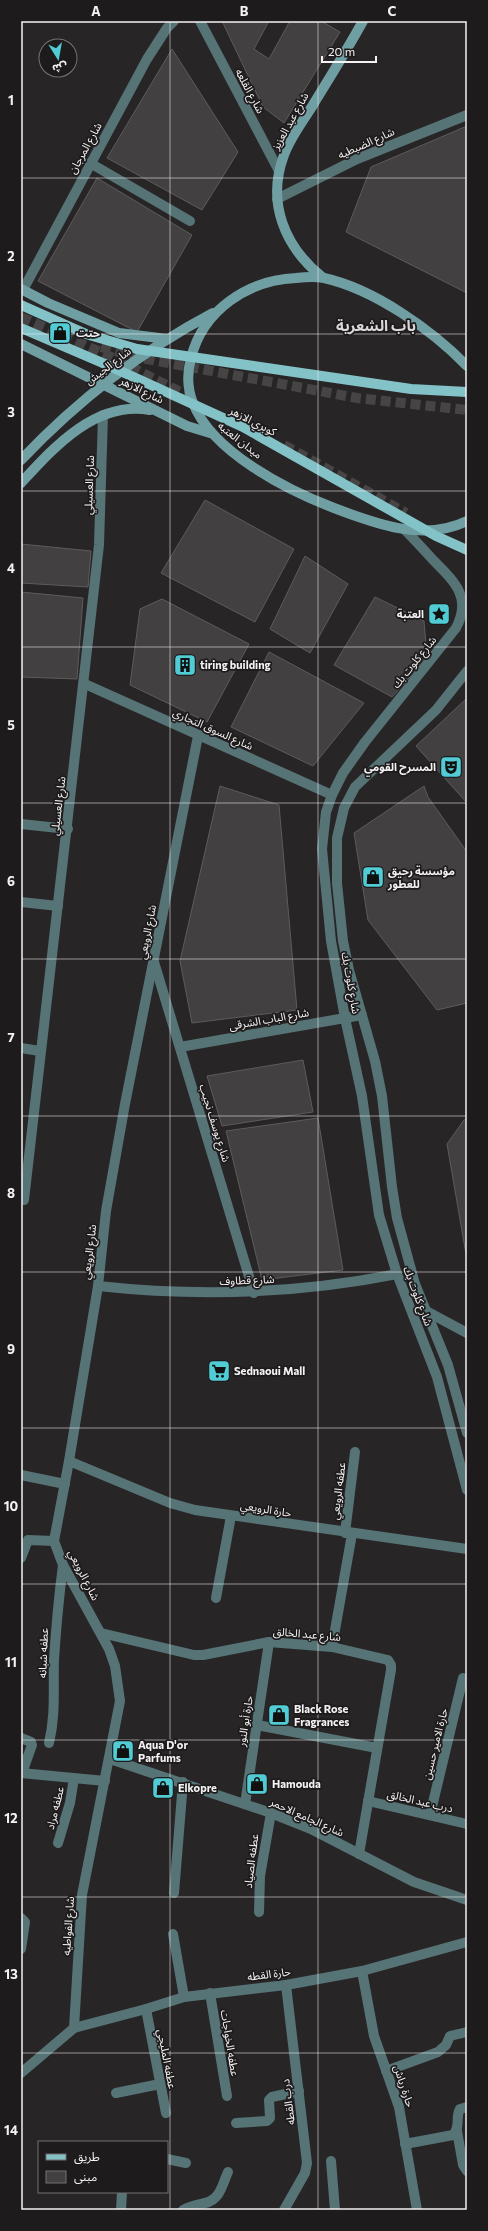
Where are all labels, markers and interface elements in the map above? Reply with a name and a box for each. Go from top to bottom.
text: A [91,3,101,19]
text: B [240,3,249,19]
text: C [388,3,397,19]
north arrow [38,38,78,78]
scale bar [322,38,376,64]
text: 20 m [328,44,355,58]
text: ش [51,60,69,76]
street label: شارع القلعه [231,66,268,117]
street label: شارع عبد العزيز [268,89,313,154]
text: 1 [8,92,14,108]
street label: شارع المرجان [65,120,106,177]
street label: شارع الضبطيه [336,124,397,163]
text: 2 [7,248,15,264]
district label: باب الشعرية [336,316,416,335]
shop icon: حتت [47,320,73,346]
place label: حتت [76,326,100,339]
street label: شارع الجيش [82,344,135,389]
street label: شارع الازهر [117,373,166,408]
street label: كوبري الازهر [225,403,279,441]
text: 3 [7,404,15,420]
street label: ميدان العتبه [215,418,265,462]
street label: شارع العسيلي [81,455,100,515]
text: 4 [7,560,15,576]
place icon: العتبة [426,601,452,627]
place label: العتبة [397,607,424,621]
street label: شارع كلوت بك [389,633,440,691]
building icon: tiring building [172,652,198,678]
place label: tiring building [200,658,271,671]
street label: شارع السوق التجاري [170,705,256,755]
text: 5 [7,717,15,733]
theatre icon: المسرح القومي [438,754,464,780]
place label: المسرح القومي [364,760,436,777]
street label: شارع العسيلي [47,775,71,837]
shop icon: مؤسسة رحيق للعطور [360,864,386,890]
place label: مؤسسة رحيق للعطور [387,864,455,891]
text: 6 [7,873,15,889]
street label: شارع الرويعي [135,903,162,961]
street label: شارع كلوت بك [338,951,363,1016]
street label: شارع الباب الشرقى [228,1005,311,1034]
text: 7 [7,1029,15,1045]
street label: شارع يوسف نجيب [196,1082,234,1164]
text: 8 [7,1185,15,1201]
street label: شارع الرويعي [79,1223,102,1281]
street label: شارع كلوت بك [399,1264,436,1328]
street label: شارع قطاوف [219,1272,275,1289]
text: 9 [7,1341,15,1357]
supermarket icon: Sednaoui Mall [206,1358,232,1384]
place label: Sednaoui Mall [234,1364,305,1377]
street label: عطفه الرويعي [328,1461,351,1521]
text: 10 [4,1498,19,1514]
street label: حارة الرويعي [239,1498,293,1523]
street label: شارع الرويعي [63,1547,103,1604]
street label: شارع عبد الخالق [272,1624,342,1645]
street label: عطفه شبانه [35,1627,51,1678]
text: 11 [5,1654,17,1670]
street label: حارة أبو النور [234,1694,256,1748]
shop icon: Black Rose Fragrances [266,1702,292,1728]
place label: Black Rose Fragrances [294,1702,349,1728]
street label: حارة الامير حسين [419,1706,451,1781]
shop icon: Aqua D'or Parfums [110,1738,136,1764]
place label: Aqua D'or Parfums [138,1738,188,1764]
shop icon: Hamouda [244,1771,270,1797]
shop icon: Elkopre [150,1775,176,1801]
place label: Hamouda [272,1777,321,1790]
place label: Elkopre [178,1781,217,1794]
street label: عطفه مراد [43,1785,67,1831]
street label: درب عبد الخالق [386,1787,454,1816]
street label: شارع الجامع الاحمر [267,1794,346,1841]
text: 12 [4,1810,18,1826]
street label: عطفه الصياد [241,1833,261,1889]
street label: شارع الفواطيه [59,1896,78,1956]
street label: حارة القطه [246,1964,292,1984]
text: 13 [4,1966,18,1982]
street label: عطفه الخواجات [218,2009,242,2078]
street label: عطفه المليجي [152,2028,180,2091]
street label: حارة رياش [391,2063,418,2109]
street label: درب القطه [278,2078,298,2126]
text: 14 [4,2122,18,2138]
legend [38,2141,168,2193]
text: طريق [74,2149,100,2165]
text: مبنى [74,2169,97,2184]

